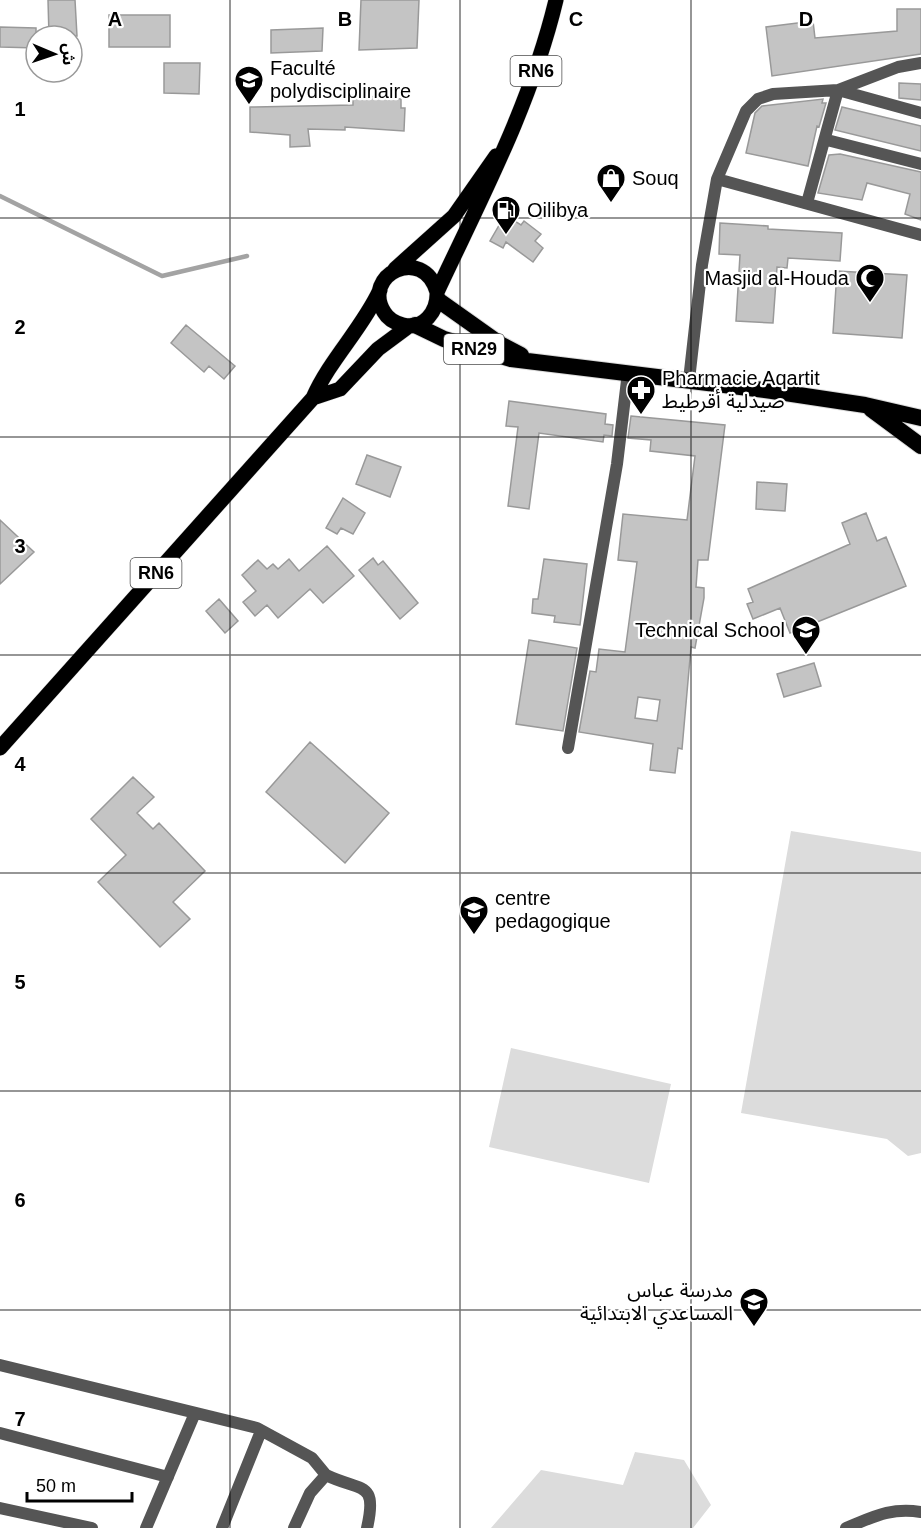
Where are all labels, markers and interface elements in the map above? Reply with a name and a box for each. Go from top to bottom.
text: A [108,8,122,30]
text: B [338,8,352,30]
text: C [569,8,583,30]
text: D [799,8,813,30]
north arrow [24,24,84,84]
text: ش [59,43,77,66]
road number: RN6 [510,56,562,86]
place label: Faculté polydisciplinaire [270,57,411,102]
school or university icon: Faculté polydisciplinaire [233,64,265,106]
text: 1 [14,98,26,120]
shop icon: Souq [595,162,627,204]
place label: Souq [632,167,679,189]
fuel station icon: Oilibya [490,194,522,236]
place label: Oilibya [527,199,589,221]
mosque icon: Masjid al-Houda [854,262,886,304]
place label: Masjid al-Houda [704,267,850,289]
text: 2 [14,316,26,338]
road number: RN29 [444,334,504,364]
place label: Pharmacie Aqartit صيدلية أقرطيط [662,367,820,413]
pharmacy icon: Pharmacie Aqartit صيدلية أقرطيط [625,374,657,416]
text: 3 [14,535,26,557]
road number: RN6 [130,558,182,588]
school or university icon: Technical School [790,614,822,656]
place label: Technical School [635,619,785,641]
text: 4 [14,753,26,775]
place label: centre pedagogique [495,887,611,932]
school or university icon: centre pedagogique [458,894,490,936]
text: 5 [14,971,26,993]
text: 6 [14,1189,26,1211]
place label: مدرسة عباس المساعدي الابتدائية [580,1279,733,1329]
school or university icon: مدرسة عباس المساعدي الابتدائية [738,1286,770,1328]
text: 7 [14,1408,26,1430]
scale bar [27,1465,132,1503]
text: 50 m [36,1476,76,1496]

